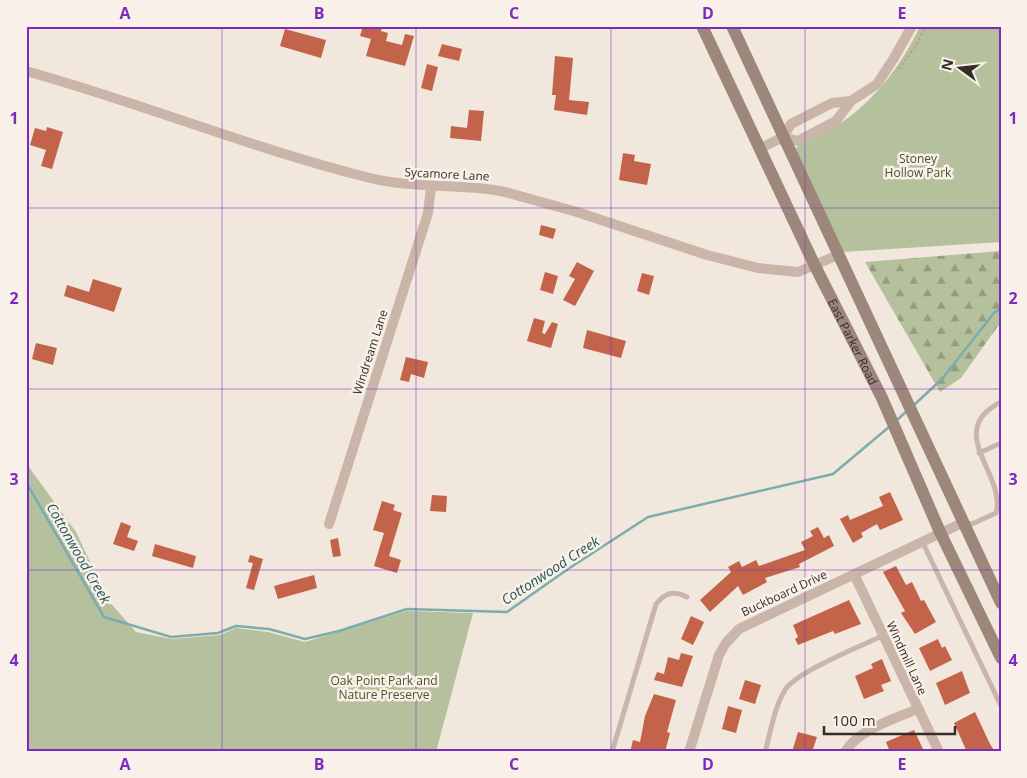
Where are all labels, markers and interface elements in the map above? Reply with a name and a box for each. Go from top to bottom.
text: A [119,2,131,24]
text: B [314,2,324,24]
text: C [509,2,519,24]
text: D [702,2,714,24]
text: E [898,2,907,24]
north arrow [934,42,984,92]
text: N [936,57,958,72]
text: 1 [9,107,19,129]
text: 1 [1008,107,1018,129]
park label: Stoney Hollow Park [885,150,952,181]
street label: Sycamore Lane [404,163,490,185]
text: 2 [9,287,19,309]
text: 2 [1008,287,1018,309]
street label: East Parker Road [824,295,882,388]
street label: Windream Lane [348,307,392,397]
text: 3 [9,468,19,490]
text: 3 [1008,468,1018,490]
water label: Cottonwood Creek [42,499,116,608]
water label: Cottonwood Creek [497,531,604,609]
street label: Buckboard Drive [738,566,830,620]
street label: Windmill Lane [883,619,932,698]
text: 4 [9,649,19,671]
text: 4 [1008,649,1018,671]
park label: Oak Point Park and Nature Preserve [330,672,438,703]
scale bar [824,703,956,735]
text: 100 m [832,710,876,730]
text: A [119,753,131,775]
text: B [314,753,324,775]
text: C [509,753,519,775]
text: D [702,753,714,775]
text: E [898,753,907,775]

